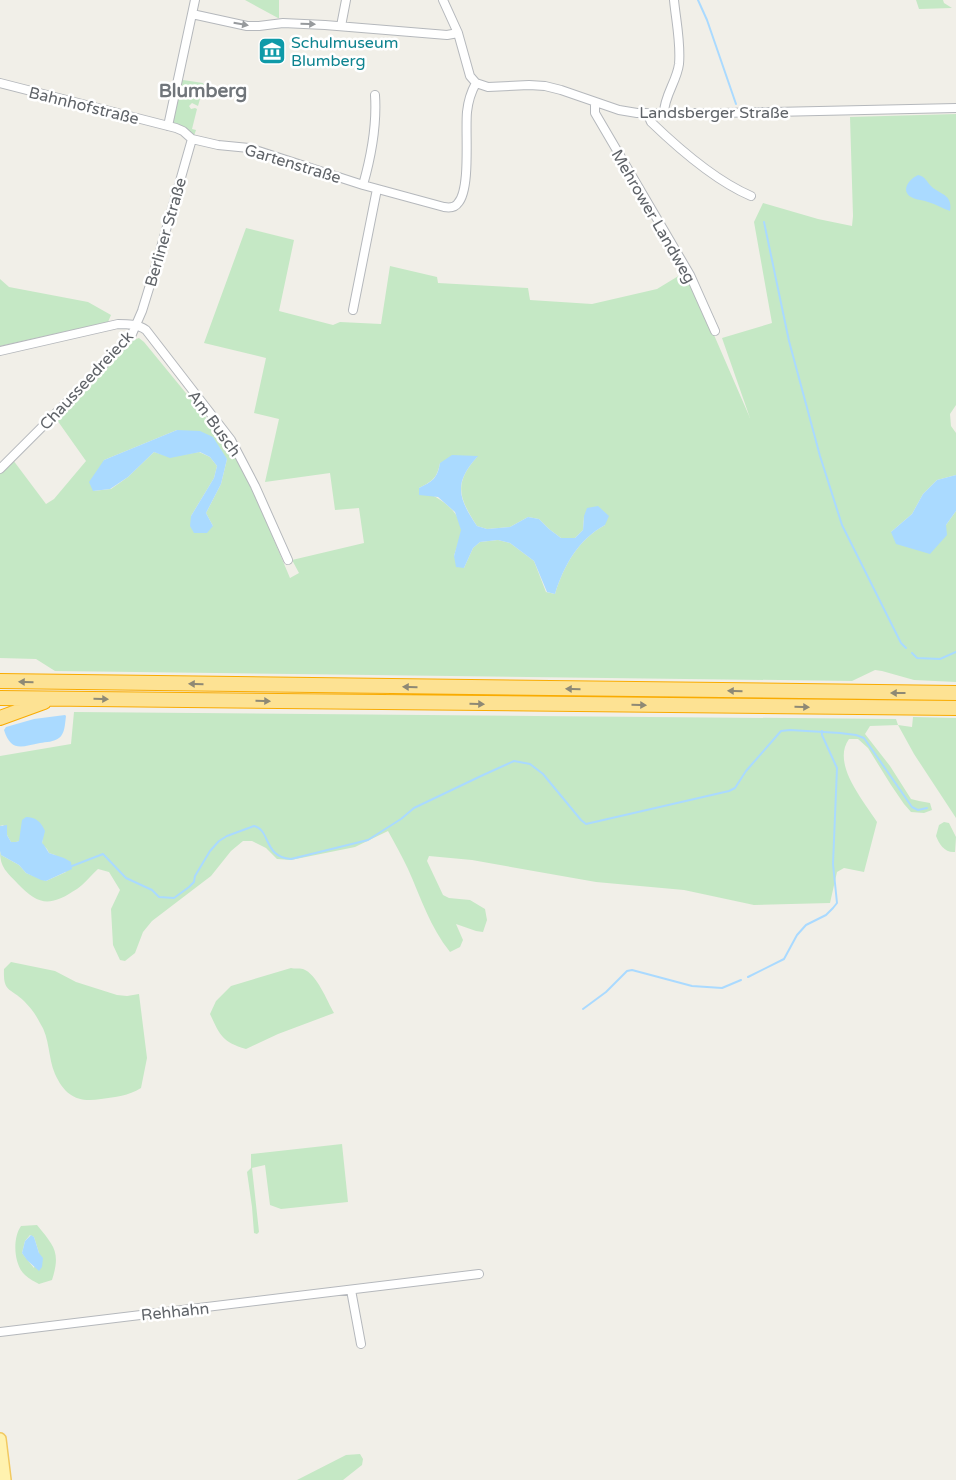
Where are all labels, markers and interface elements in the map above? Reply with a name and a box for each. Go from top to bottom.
one-way arrow [300,20,316,28]
one-way arrow [234,21,250,29]
place label: Schulmuseum Blumberg [291,33,398,71]
museum icon: Schulmuseum Blumberg [257,36,287,66]
district label: Blumberg [159,80,247,103]
street label: Bahnhofstraße [27,83,141,129]
street label: Landsberger Straße [639,103,789,123]
street label: Gartenstraße [242,140,343,188]
street label: Mehrower Landweg [607,146,700,287]
street label: Berliner Straße [141,175,191,289]
street label: Chausseedreieck [36,327,138,434]
street label: Am Busch [183,386,245,461]
one-way arrow [18,678,34,686]
one-way arrow [188,680,204,688]
one-way arrow [402,683,418,691]
one-way arrow [564,685,580,693]
one-way arrow [727,687,743,695]
one-way arrow [889,689,905,697]
one-way arrow [93,696,109,704]
one-way arrow [256,697,272,705]
one-way arrow [469,700,485,708]
one-way arrow [632,701,648,709]
one-way arrow [794,703,810,711]
street label: Rehhahn [140,1298,210,1326]

